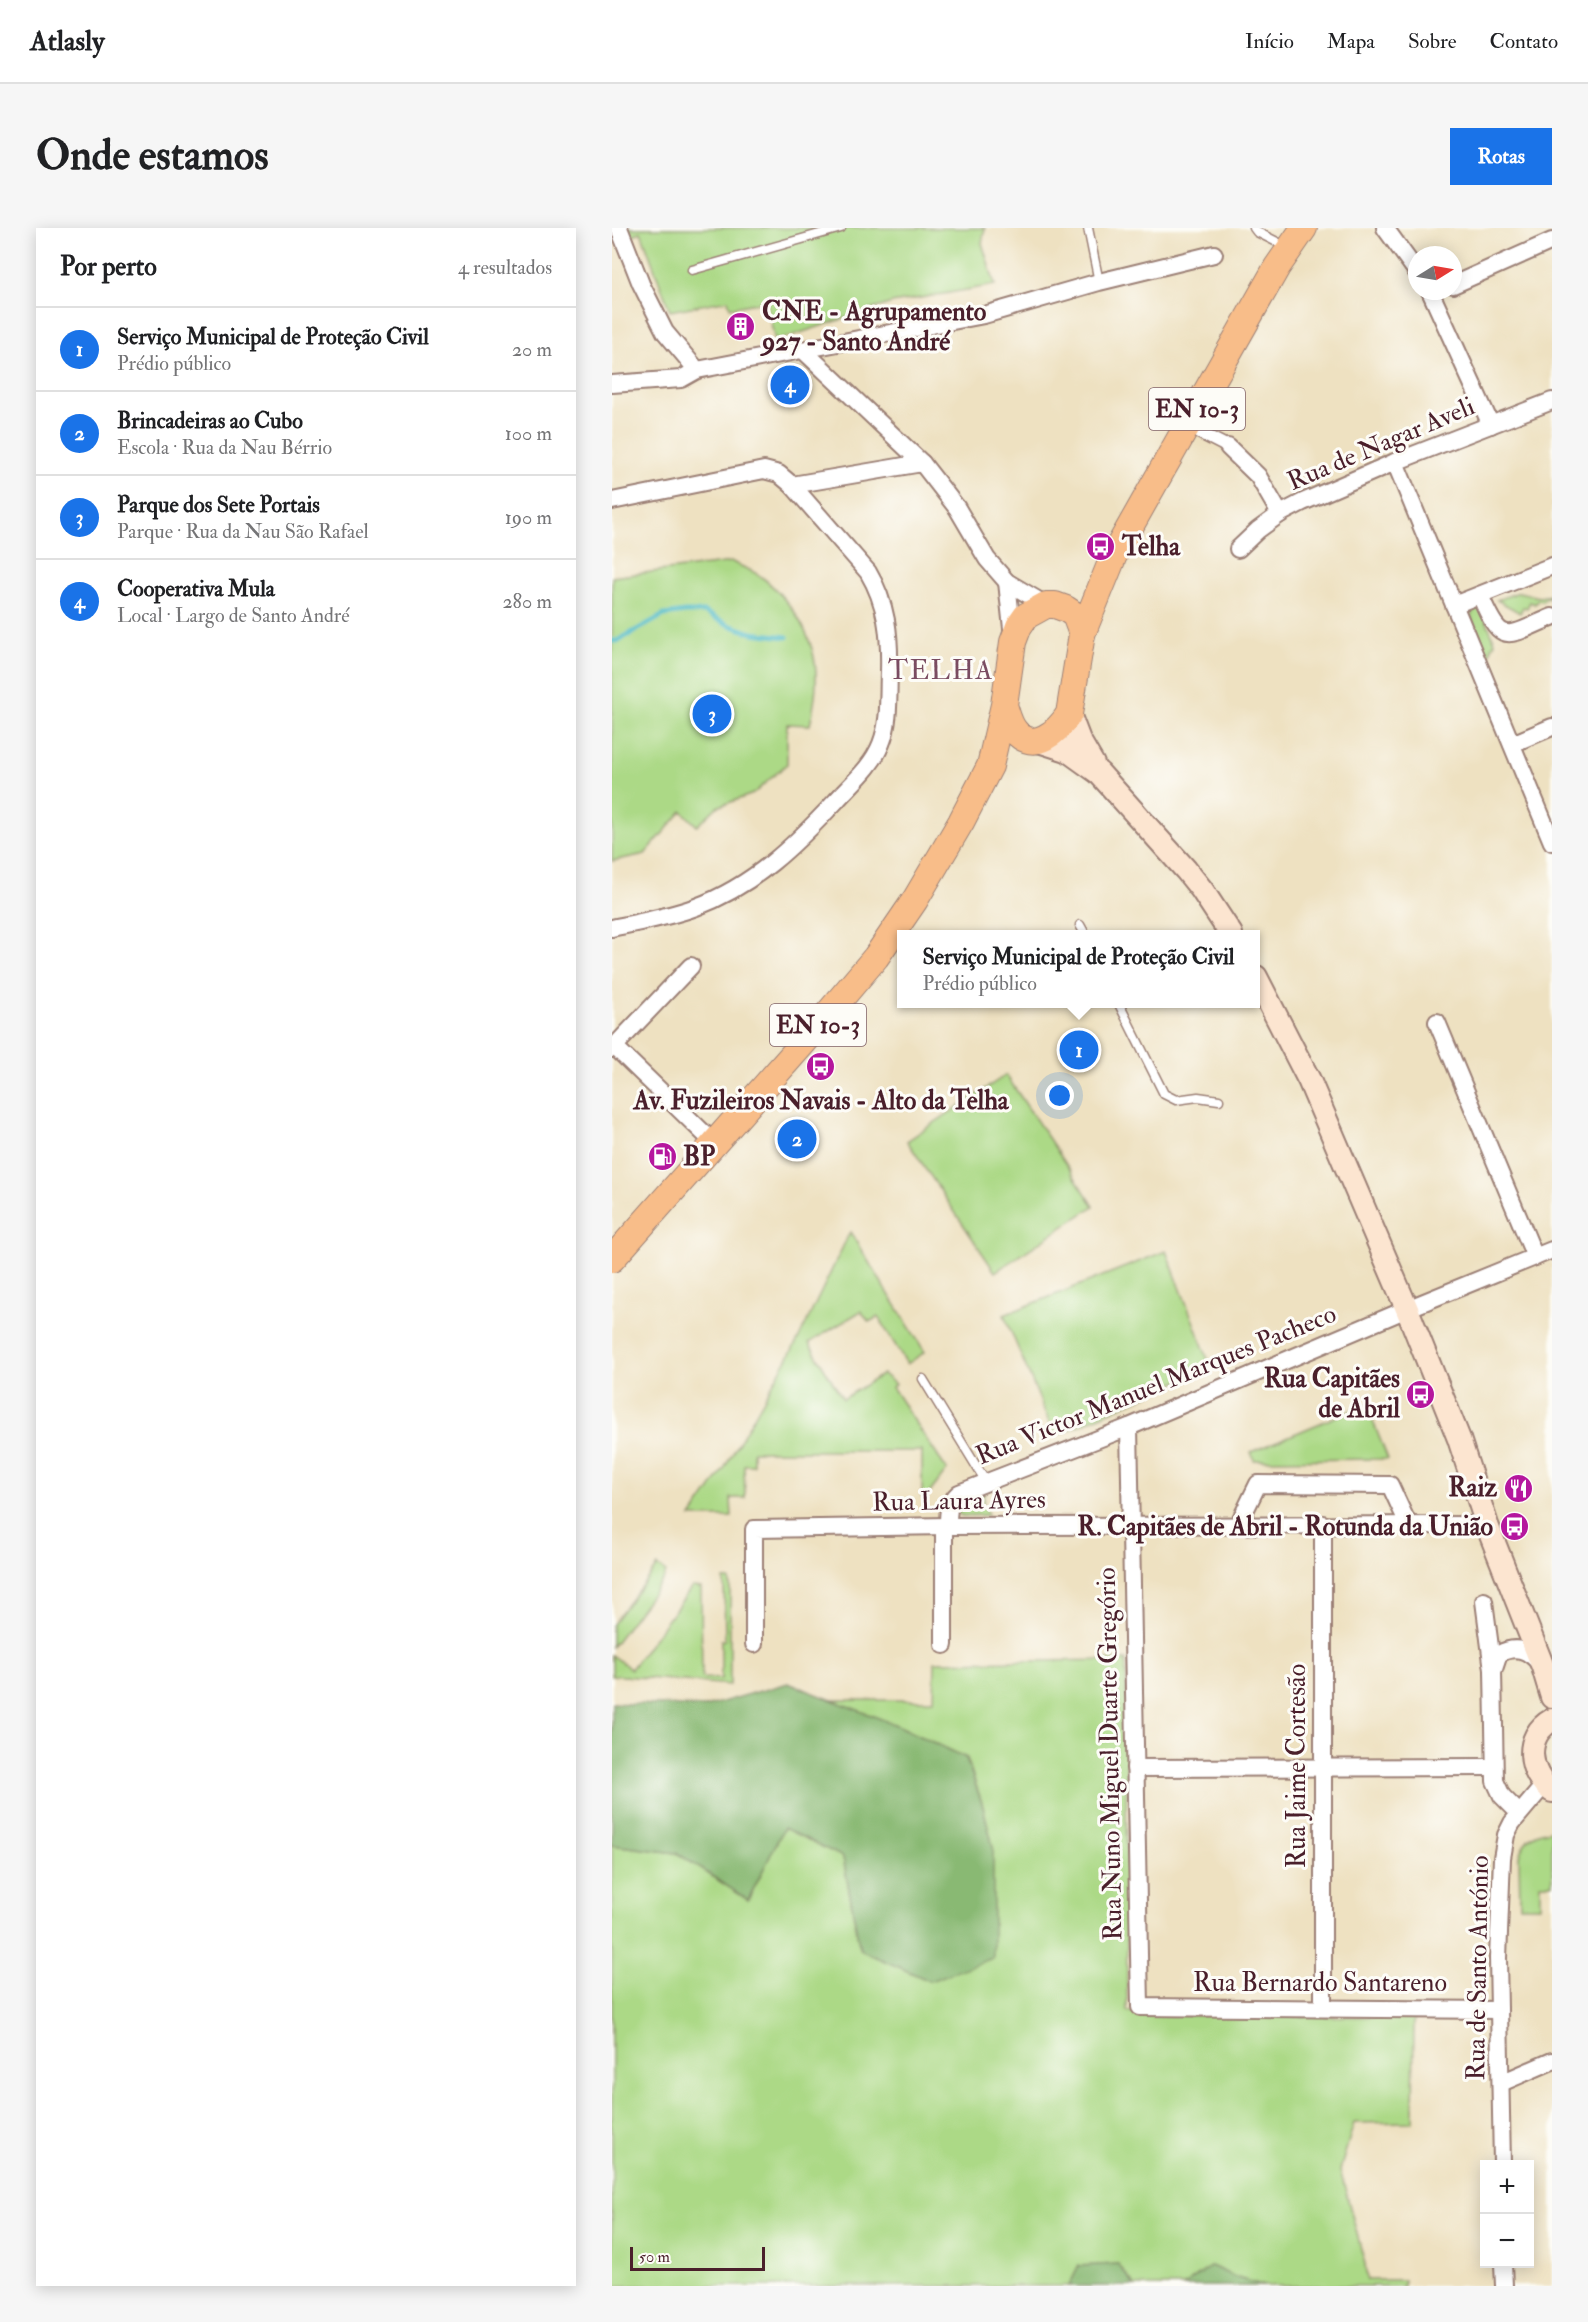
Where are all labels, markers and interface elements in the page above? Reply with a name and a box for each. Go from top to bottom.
text: Atlasly [30,24,104,59]
text: Início [1245,28,1294,55]
text: Mapa [1327,28,1375,55]
text: Sobre [1408,28,1457,55]
text: Contato [1490,28,1558,55]
button: Rotas [1450,128,1552,185]
text: Onde estamos [36,130,269,182]
north arrow [1408,246,1462,300]
text: Por perto [60,251,157,283]
text: 4 resultados [458,255,552,280]
place label: CNE - Agrupamento 927 - Santo André [759,296,987,358]
building icon: CNE - Agrupamento 927 - Santo André [725,311,757,343]
text: Serviço Municipal de Proteção Civil [117,323,429,351]
text: 1 [76,337,83,362]
text: 20 m [512,337,552,362]
text: Prédio público [117,351,231,376]
pin: 4 [770,362,810,408]
road number: EN 10-3 [1149,388,1245,430]
street label: Rua de Nagar Aveli [1283,390,1480,498]
text: Brincadeiras ao Cubo [117,407,303,435]
text: 2 [74,421,85,446]
text: 100 m [505,421,552,446]
text: Escola · Rua da Nau Bérrio [117,435,332,460]
text: Parque dos Sete Portais [117,491,320,519]
text: 3 [76,505,83,530]
text: 190 m [505,505,552,530]
text: Parque · Rua da Nau São Rafael [117,519,369,544]
bus stop icon: Telha [1085,531,1117,563]
place label: Telha [1121,531,1181,563]
text: Cooperativa Mula [117,575,275,603]
text: 4 [74,589,85,614]
text: 280 m [502,589,552,614]
text: Local · Largo de Santo André [117,603,350,628]
district label: TELHA [888,654,994,687]
pin: 3 [692,692,732,736]
popup [897,930,1260,1008]
text: Serviço Municipal de Proteção Civil [923,943,1234,971]
text: Prédio público [923,971,1037,996]
road number: EN 10-3 [770,1004,866,1046]
pin: 1 [1060,1028,1098,1072]
bus stop icon: Av. Fuzileiros Navais - Alto da Telha [805,1051,837,1083]
your location [1045,1081,1074,1110]
place label: Av. Fuzileiros Navais - Alto da Telha [633,1085,1010,1117]
pin: 2 [778,1116,816,1162]
fuel station icon: BP [646,1141,678,1173]
place label: BP [683,1141,715,1173]
street label: Rua Victor Manuel Marques Pacheco [971,1298,1341,1472]
place label: Rua Capitães de Abril [1264,1363,1400,1425]
bus stop icon: Rua Capitães de Abril [1405,1378,1437,1410]
place label: Raiz [1448,1472,1497,1504]
restaurant icon: Raiz [1502,1472,1534,1504]
street label: Rua Laura Ayres [872,1483,1046,1519]
place label: R. Capitães de Abril - Rotunda da União [1077,1511,1493,1544]
bus stop icon: R. Capitães de Abril - Rotunda da União [1498,1511,1530,1543]
street label: Rua Nuno Miguel Duarte Gregório [1091,1567,1129,1941]
street label: Rua Jaime Cortesão [1281,1664,1313,1868]
street label: Rua de Santo António [1460,1855,1496,2081]
street label: Rua Bernardo Santareno [1193,1967,1447,1999]
map controls [1480,2160,1534,2268]
button: + [1480,2160,1534,2214]
button: − [1480,2214,1534,2268]
scale bar [630,2244,765,2272]
text: 50 m [639,2247,670,2267]

